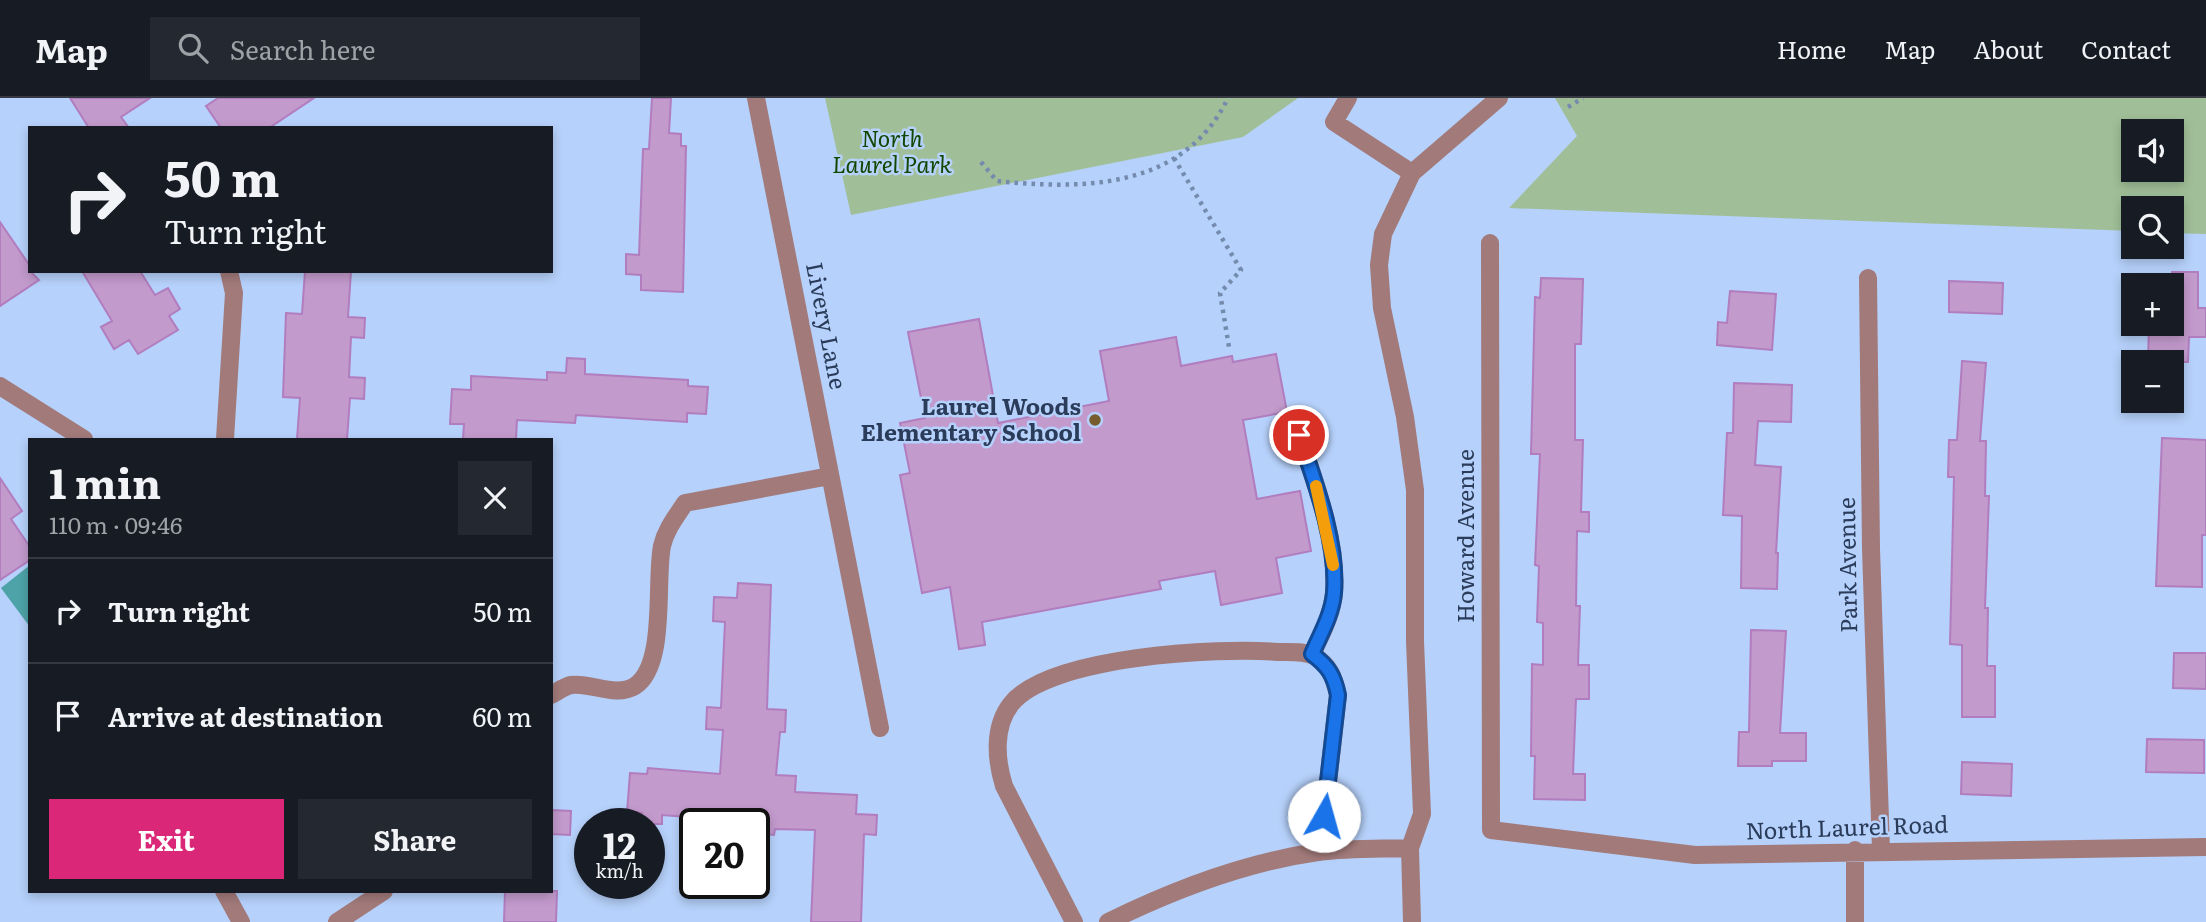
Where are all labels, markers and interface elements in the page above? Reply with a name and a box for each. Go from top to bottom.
search box [150,17,640,80]
text: Map [35,24,108,73]
icon: search [174,29,212,67]
text: Search here [230,29,376,68]
text: Home [1777,31,1846,66]
text: Map [1884,31,1935,66]
text: About [1973,31,2043,66]
text: Contact [2081,31,2171,66]
map controls [2121,119,2184,413]
button: sound [2121,119,2184,182]
park label: North Laurel Park [832,120,952,180]
text: 50 m [164,139,280,212]
icon: right [49,154,140,245]
button: search [2121,196,2184,259]
text: Turn right [164,206,326,254]
street label: Livery Lane [799,259,857,392]
button: + [2121,273,2184,336]
button: − [2121,350,2184,413]
place label: Laurel Woods Elementary School [861,388,1081,448]
pin [1269,405,1329,465]
marker: Laurel Woods Elementary School [1087,412,1103,428]
icon: arrive [1280,416,1318,454]
street label: Howard Avenue [1447,449,1481,623]
text: 1 min [49,450,161,512]
button: close [458,461,532,535]
street label: Park Avenue [1828,497,1864,633]
text: 110 m · 09:46 [49,507,182,541]
text: Turn right [108,591,250,630]
text: 50 m [473,591,532,630]
icon: right [49,592,87,630]
text: Arrive at destination [108,696,383,735]
text: 60 m [473,696,532,735]
icon: arrive [49,697,87,735]
position arrow [1287,779,1361,853]
button: Exit [49,799,284,879]
button: Share [298,799,532,879]
street label: North Laurel Road [1745,805,1949,847]
speed limit sign: 20 [679,808,770,899]
text: 12 [603,818,636,870]
text: km/h [596,857,643,884]

